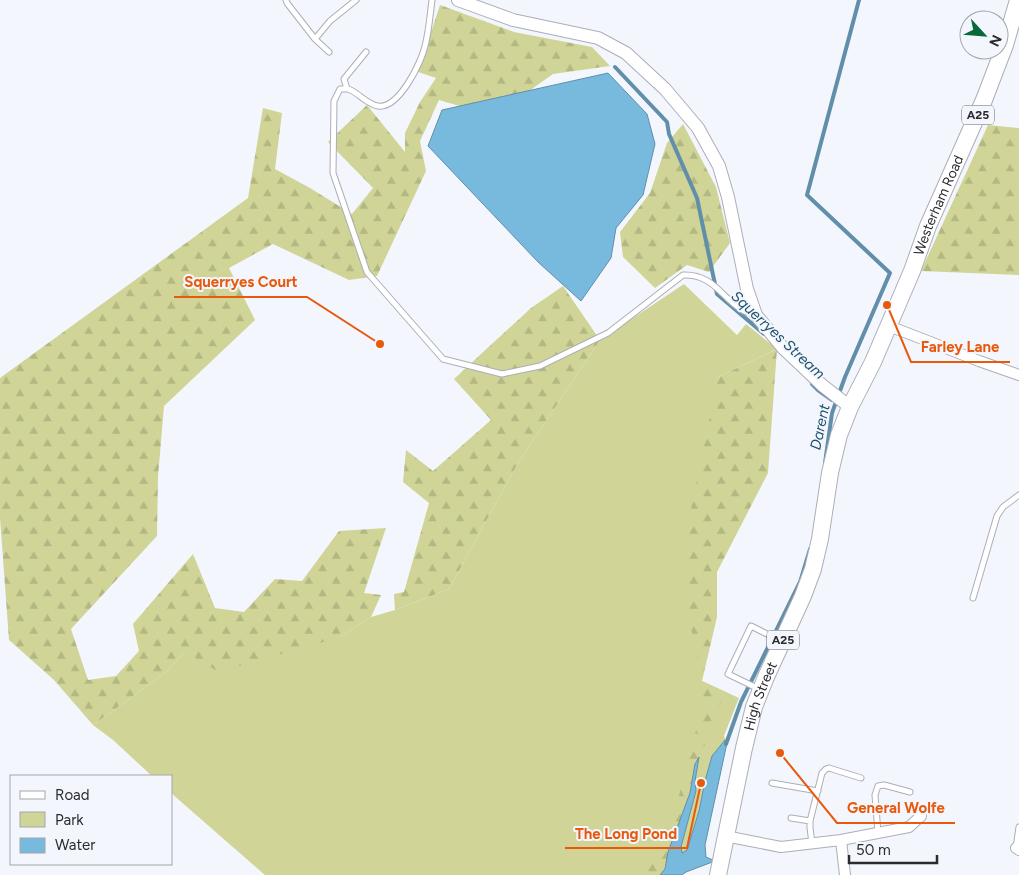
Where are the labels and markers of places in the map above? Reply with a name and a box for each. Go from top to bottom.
callout: Squerryes Court [174,267,307,297]
callout: Farley Lane [911,332,1010,362]
callout: General Wolfe [837,793,955,823]
callout: The Long Pond [565,818,687,848]

